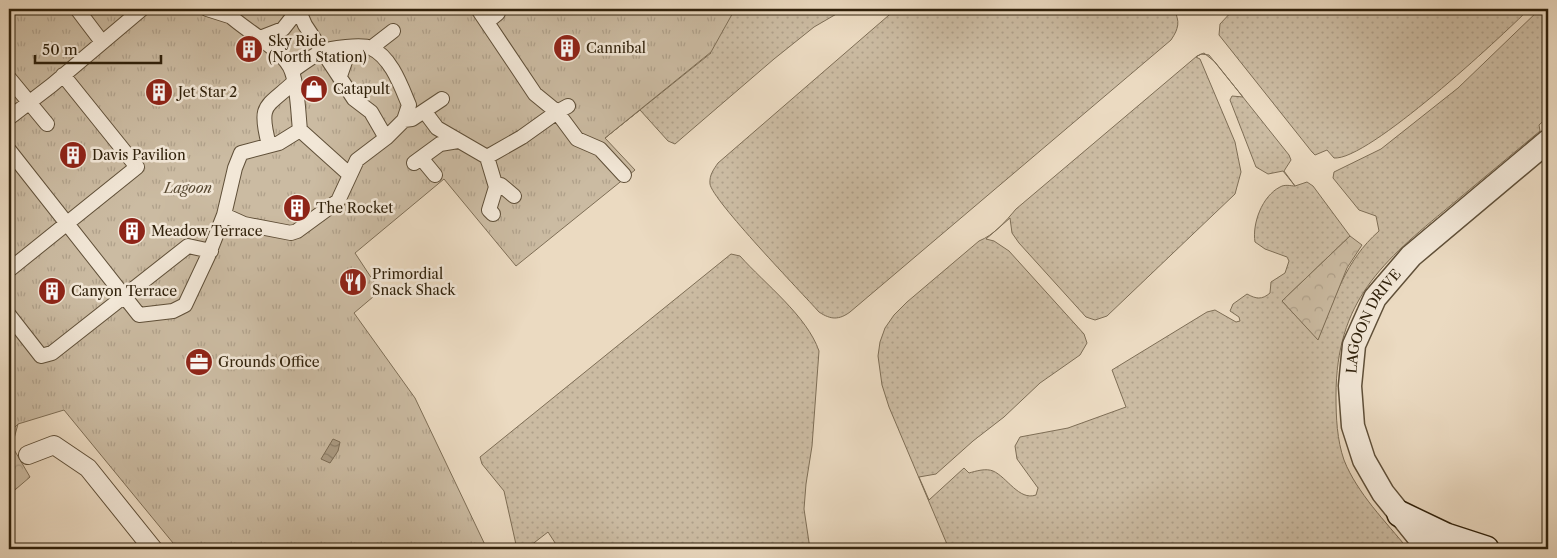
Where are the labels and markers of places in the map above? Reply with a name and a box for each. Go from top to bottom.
place label: Sky Ride (North Station) [268,32,367,66]
building icon: Cannibal [552,33,582,63]
building icon: Sky Ride (North Station) [234,34,264,64]
place label: Cannibal [586,39,646,57]
shop icon: Catapult [299,74,329,104]
building icon: Jet Star 2 [144,77,174,107]
place label: Catapult [333,80,390,98]
place label: Jet Star 2 [176,83,237,101]
building icon: Davis Pavilion [58,140,88,170]
place label: Davis Pavilion [92,146,186,164]
building icon: The Rocket [282,193,312,223]
place label: The Rocket [316,199,393,217]
building icon: Meadow Terrace [117,216,147,246]
place label: Meadow Terrace [151,222,263,240]
place label: Primordial Snack Shack [372,265,456,299]
restaurant icon: Primordial Snack Shack [338,267,368,297]
building icon: Canyon Terrace [37,276,67,306]
place label: Canyon Terrace [71,282,177,300]
office icon: Grounds Office [184,347,214,377]
place label: Grounds Office [218,353,320,371]

